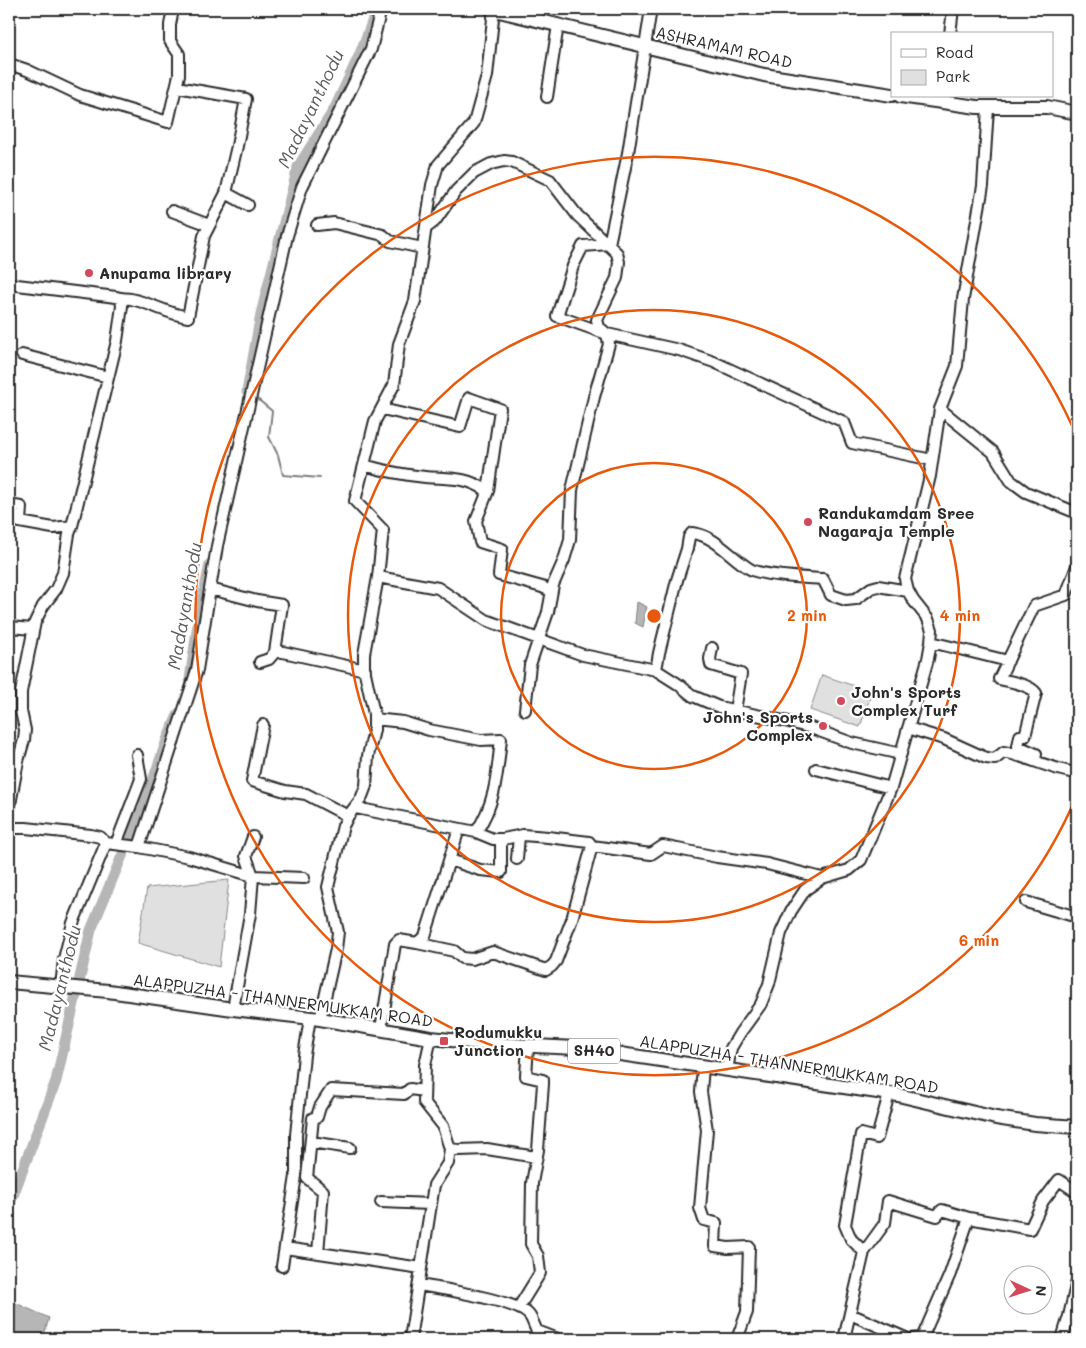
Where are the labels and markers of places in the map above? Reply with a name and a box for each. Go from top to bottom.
place label: Anupama library [99,262,232,283]
marker: Anupama library [83,267,95,279]
place label: Randukamdam Sree Nagaraja Temple [818,502,974,541]
marker: Randukamdam Sree Nagaraja Temple [802,516,814,528]
centre of rings [645,607,663,625]
place label: John's Sports Complex Turf [851,681,961,720]
marker: John's Sports Complex Turf [835,695,847,707]
place label: John's Sports Complex [703,706,813,745]
marker: John's Sports Complex [817,720,829,732]
place label: Rodumukku Junction [454,1021,542,1060]
marker: Rodumukku Junction [438,1035,450,1047]

